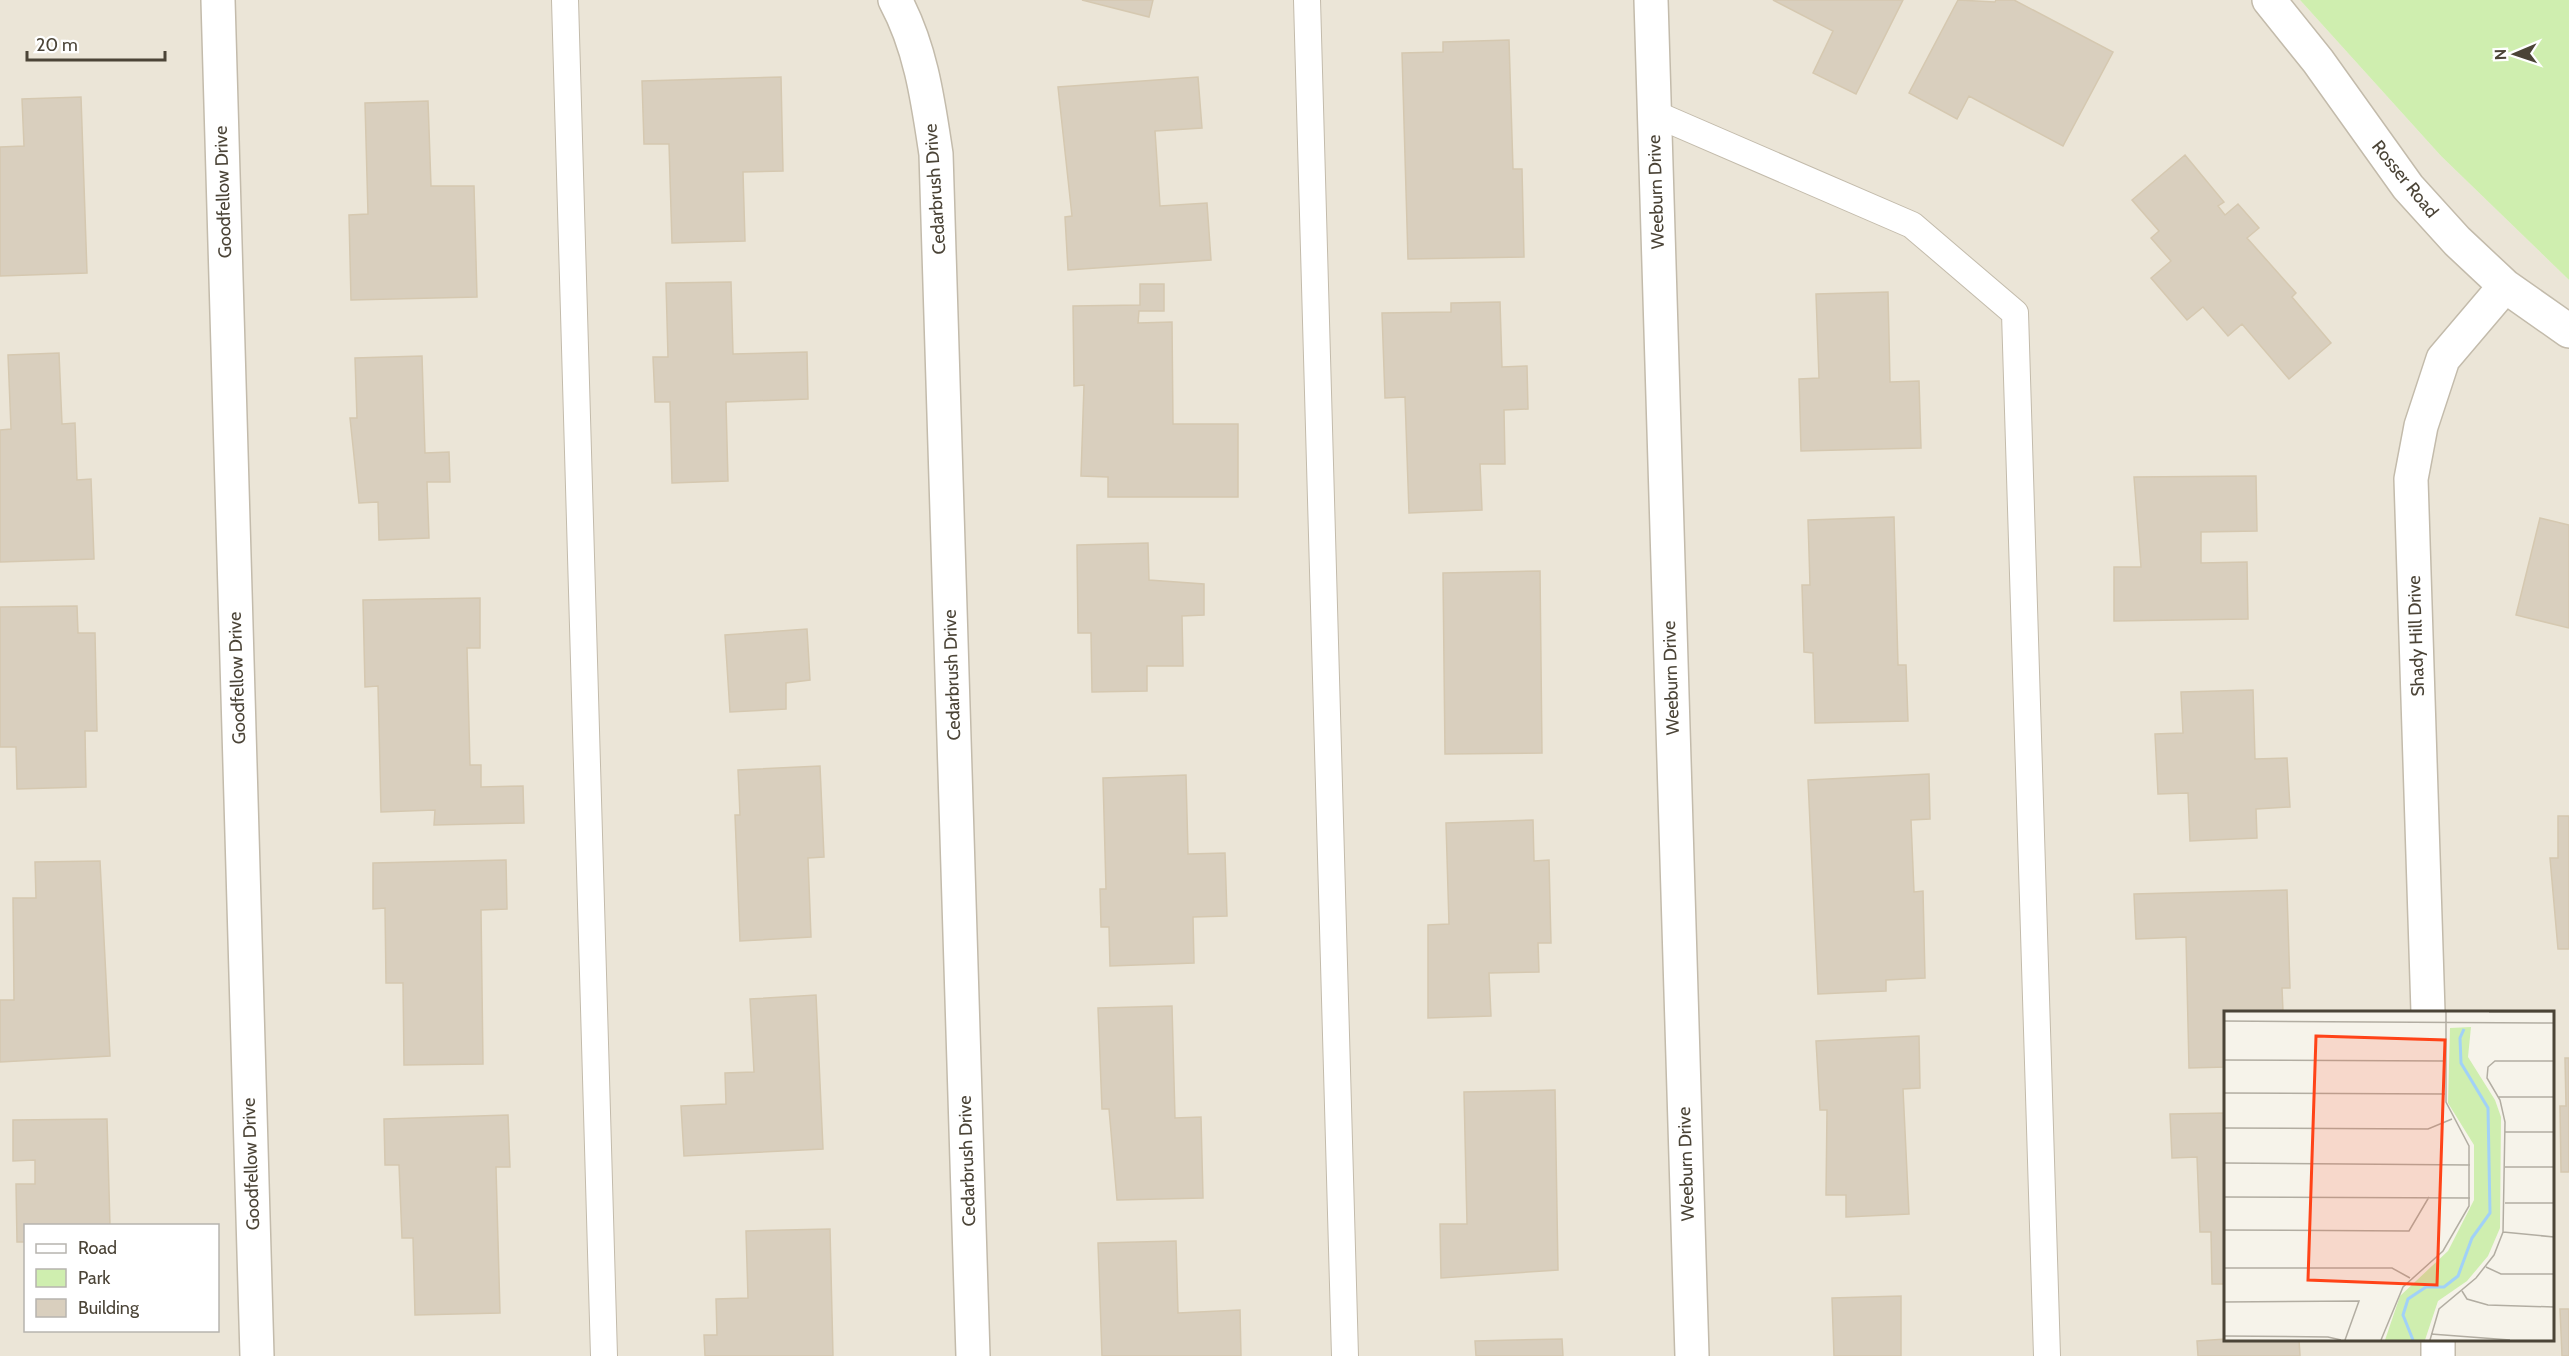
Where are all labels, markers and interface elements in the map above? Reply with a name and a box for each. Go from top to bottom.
scale bar [27,24,165,62]
north arrow [2485,24,2545,84]
text: 20 m [36,34,78,56]
text: N [2491,49,2510,60]
street label: Cedarbrush Drive [919,123,951,255]
street label: Goodfellow Drive [210,125,236,259]
street label: Weeburn Drive [1643,134,1669,250]
street label: Rosser Road [2367,136,2443,222]
street label: Shady Hill Drive [2403,575,2429,697]
street label: Cedarbrush Drive [939,609,965,741]
street label: Goodfellow Drive [224,611,250,745]
street label: Weeburn Drive [1658,620,1684,736]
inset map [2224,1011,2554,1341]
street label: Cedarbrush Drive [954,1095,980,1227]
street label: Goodfellow Drive [238,1097,264,1231]
street label: Weeburn Drive [1673,1106,1699,1222]
legend [24,1224,219,1332]
text: Road [78,1237,117,1259]
text: Park [78,1267,111,1289]
text: Building [78,1297,140,1319]

